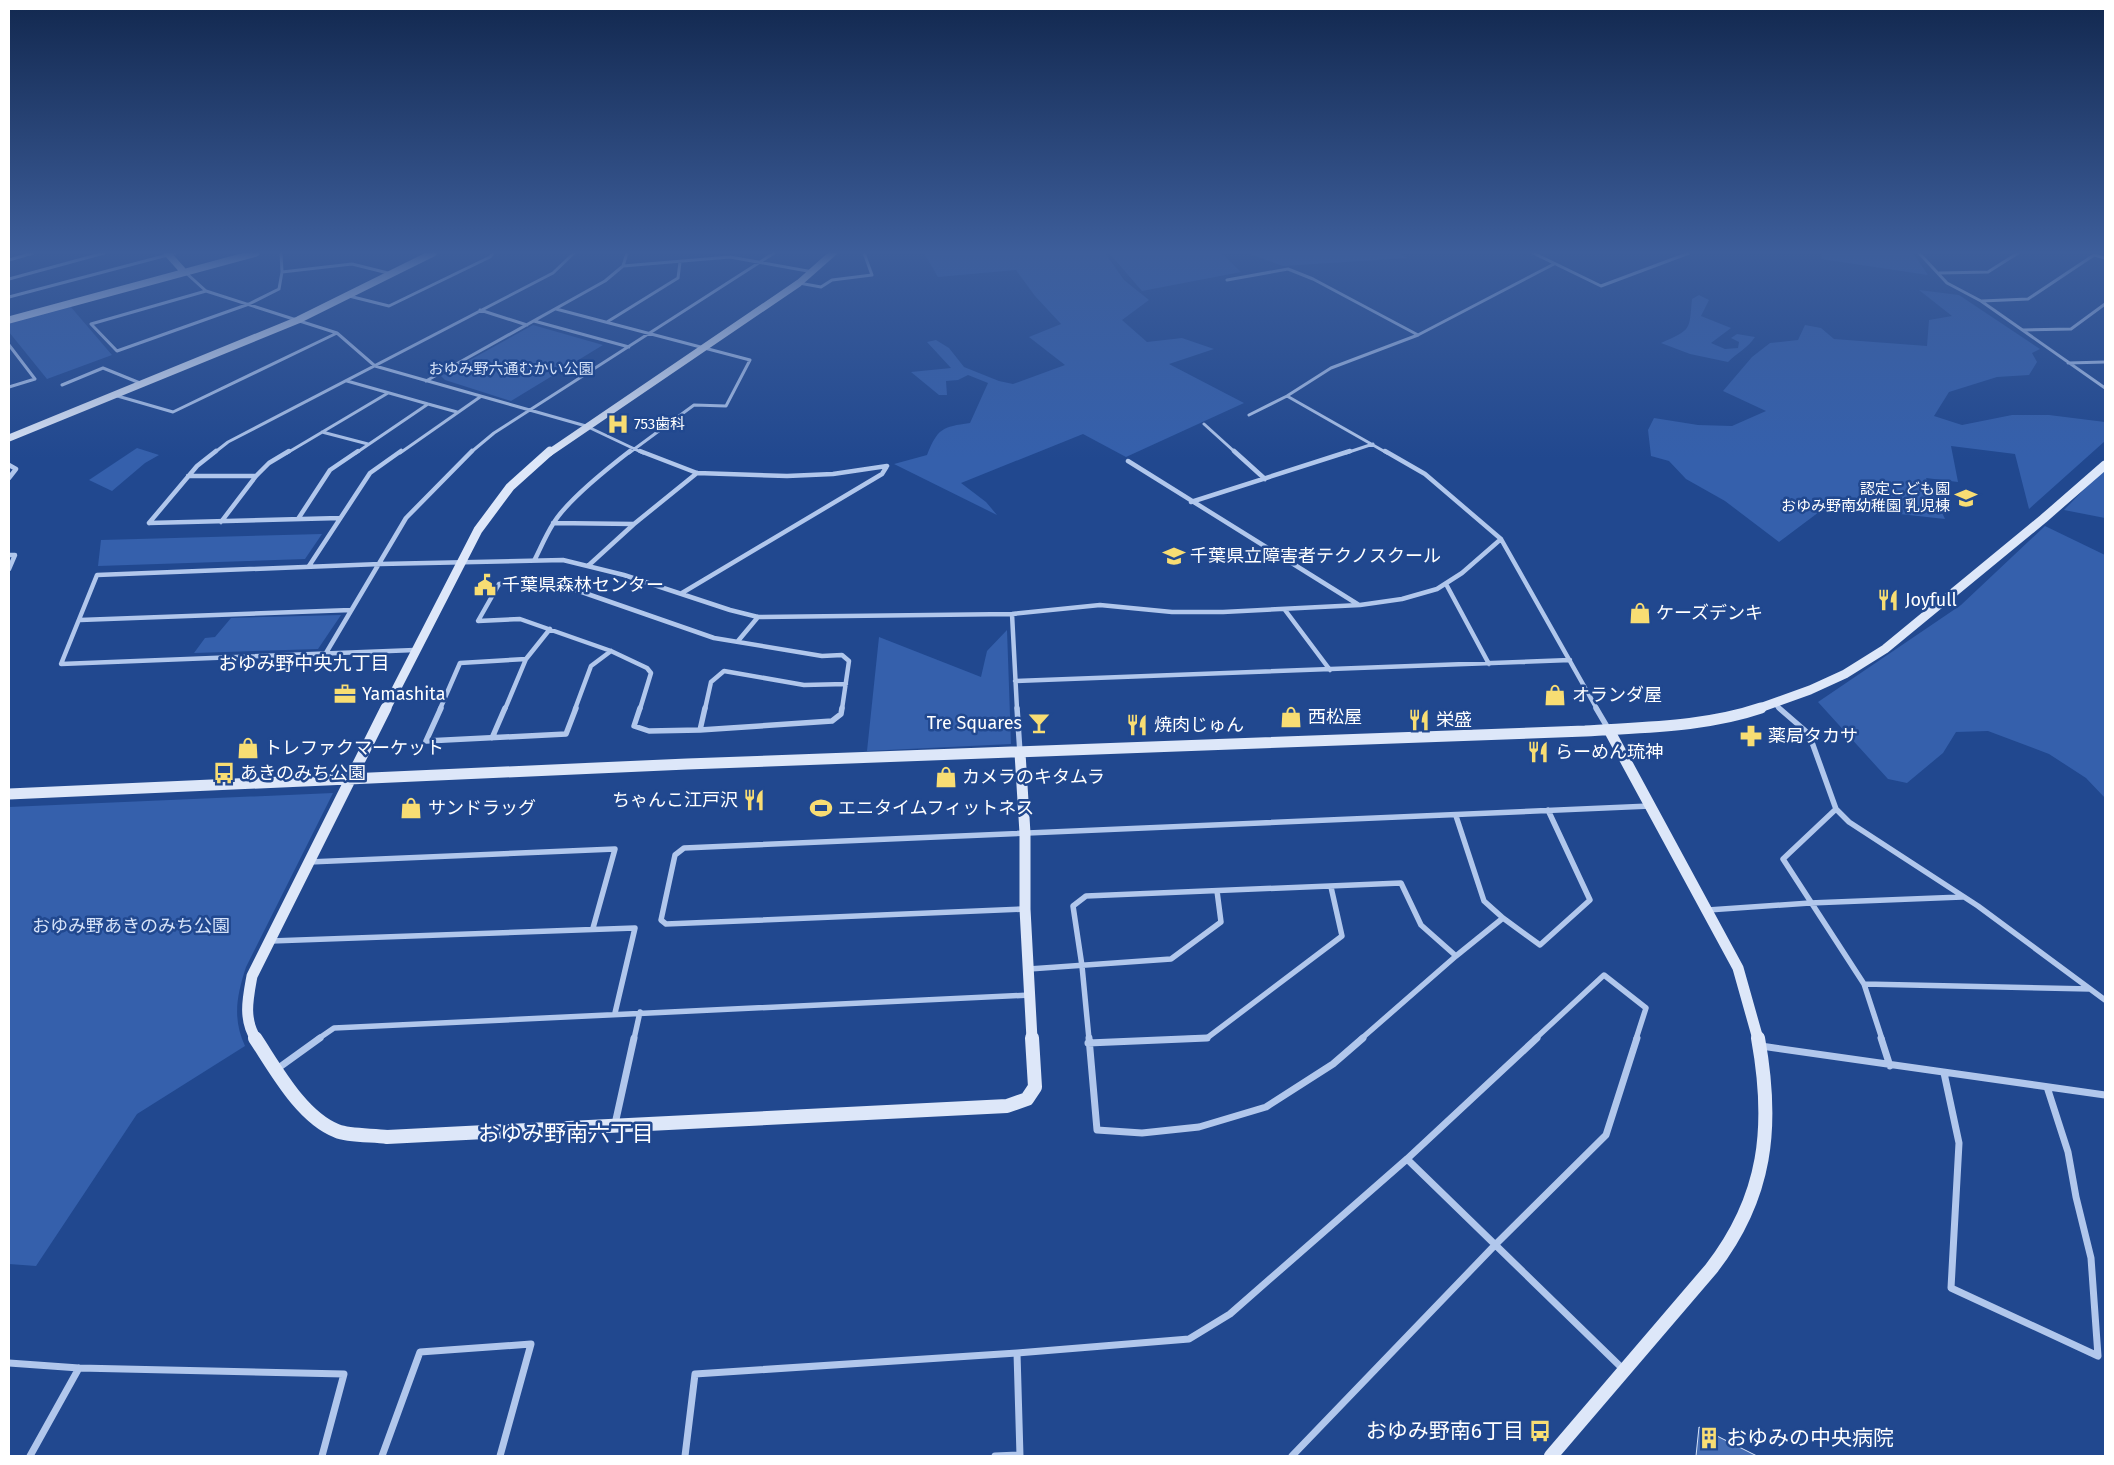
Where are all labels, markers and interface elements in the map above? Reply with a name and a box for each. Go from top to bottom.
park label: おゆみ野六通むかい公園 [428,360,594,378]
hospital icon: 753歯科 [605,411,631,437]
place label: 753歯科 [634,415,685,433]
place label: 認定こども園 おゆみ野南幼稚園 乳児棟 [1781,480,1950,515]
school or university icon: 認定こども園 おゆみ野南幼稚園 乳児棟 [1953,485,1979,511]
school or university icon: 千葉県立障害者テクノスクール [1161,543,1187,569]
place label: 千葉県立障害者テクノスクール [1190,545,1441,567]
public building icon: 千葉県森林センター [472,572,498,598]
place label: 千葉県森林センター [502,574,664,596]
restaurant icon: Joyfull [1875,587,1901,613]
place label: Joyfull [1905,589,1957,611]
shop icon: ケーズデンキ [1627,600,1653,626]
place label: ケーズデンキ [1656,602,1763,624]
district label: おゆみ野中央九丁目 [218,652,390,675]
office icon: Yamashita [332,681,358,707]
shop icon: オランダ屋 [1542,682,1568,708]
place label: Yamashita [362,683,446,705]
place label: オランダ屋 [1572,684,1662,706]
shop icon: 西松屋 [1278,704,1304,730]
place label: 西松屋 [1308,706,1362,728]
restaurant icon: 栄盛 [1406,707,1432,733]
place label: 栄盛 [1436,709,1472,731]
bar icon: Tre Squares [1026,710,1052,736]
place label: Tre Squares [927,712,1022,734]
restaurant icon: 焼肉じゅん [1124,712,1150,738]
place label: 焼肉じゅん [1154,714,1244,736]
pharmacy icon: 薬局タカサ [1738,723,1764,749]
place label: 薬局タカサ [1768,725,1858,747]
shop icon: トレファクマーケット [235,735,261,761]
place label: トレファクマーケット [264,737,444,759]
restaurant icon: らーめん琉神 [1525,739,1551,765]
place label: らーめん琉神 [1555,741,1663,763]
bus stop icon: あきのみち公園 [211,760,237,786]
place label: あきのみち公園 [240,762,366,784]
shop icon: カメラのキタムラ [933,764,959,790]
place label: カメラのキタムラ [962,766,1105,788]
restaurant icon: ちゃんこ江戸沢 [741,787,767,813]
place label: ちゃんこ江戸沢 [612,789,738,811]
shop icon: サンドラッグ [398,795,424,821]
sports icon: エニタイムフィットネス [808,795,834,821]
place label: サンドラッグ [428,797,536,819]
place label: エニタイムフィットネス [838,797,1034,819]
park label: おゆみ野あきのみち公園 [32,915,230,937]
district label: おゆみ野南六丁目 [478,1120,654,1147]
place label: おゆみ野南6丁目 [1366,1418,1524,1444]
bus stop icon: おゆみ野南6丁目 [1527,1418,1553,1444]
building icon: おゆみの中央病院 [1696,1425,1722,1451]
place label: おゆみの中央病院 [1726,1425,1894,1451]

